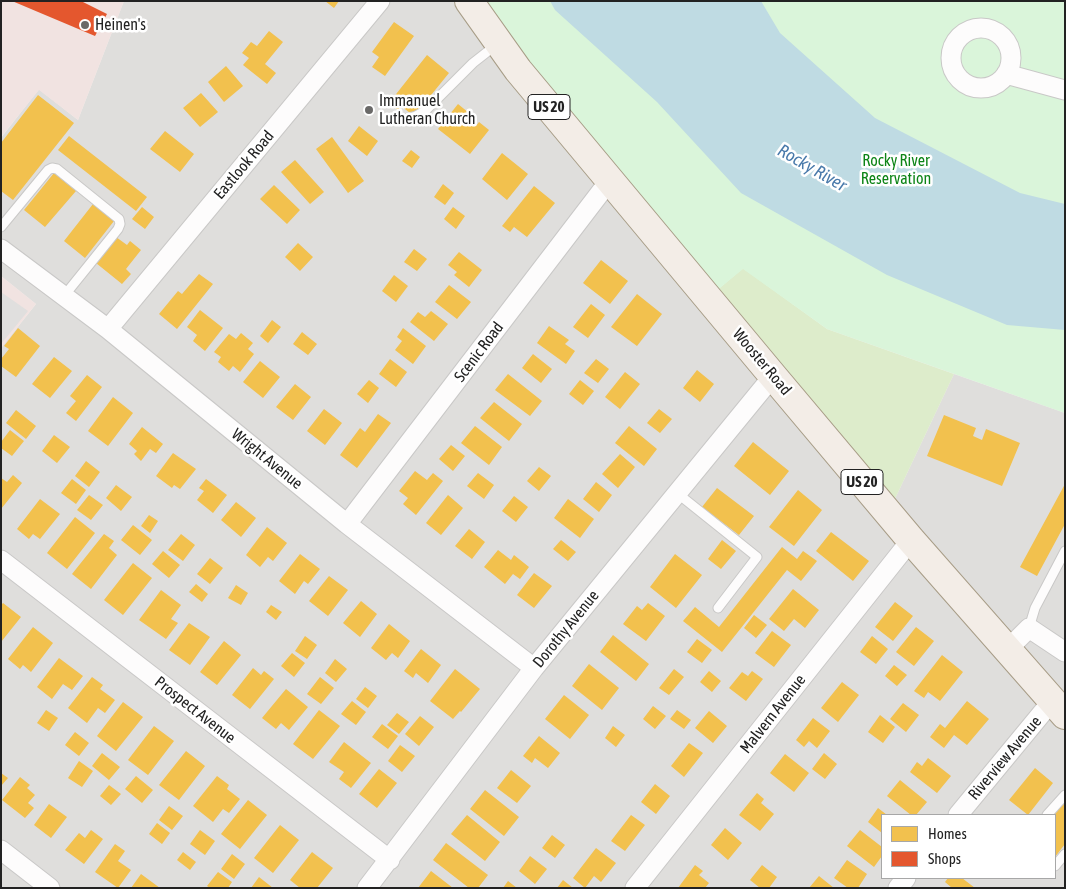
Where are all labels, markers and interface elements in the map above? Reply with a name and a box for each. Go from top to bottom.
place label: Heinen's [95,15,146,35]
marker: Heinen's [79,19,91,31]
place label: Immanuel Lutheran Church [379,91,475,129]
road number: US 20 [528,94,570,120]
marker: Immanuel Lutheran Church [363,104,375,116]
street label: Eastlook Road [210,127,278,203]
water label: Rocky River [774,140,850,196]
park label: Rocky River Reservation [861,151,931,189]
street label: Scenic Road [450,318,508,386]
street label: Wooster Road [729,325,795,399]
street label: Wright Avenue [228,425,306,493]
road number: US 20 [841,470,883,494]
street label: Dorothy Avenue [529,586,603,672]
street label: Malvern Avenue [736,671,810,757]
street label: Prospect Avenue [151,672,239,748]
street label: Riverview Avenue [964,712,1046,804]
legend [881,814,1056,879]
text: Homes [928,825,967,842]
text: Shops [928,850,961,867]

